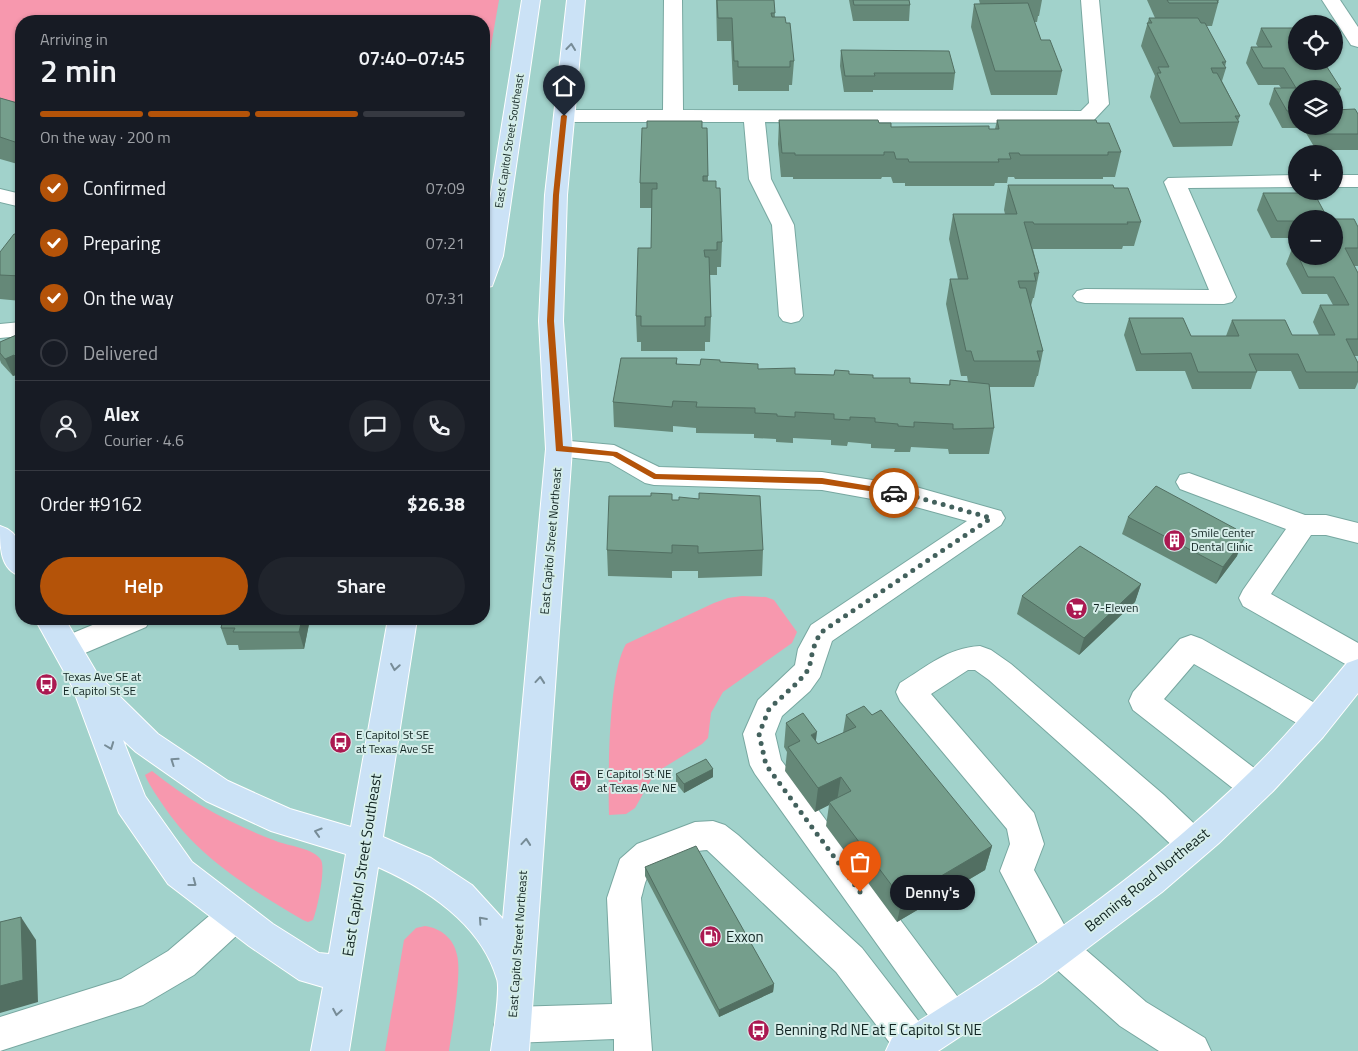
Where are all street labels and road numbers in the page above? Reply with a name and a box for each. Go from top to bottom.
street label: East Capitol Street Southeast [490,73,528,209]
street label: East Capitol Street Northeast [535,466,566,615]
street label: East Capitol Street Southeast [336,771,387,958]
street label: Benning Road Northeast [1079,821,1215,937]
street label: East Capitol Street Northeast [503,869,532,1018]

